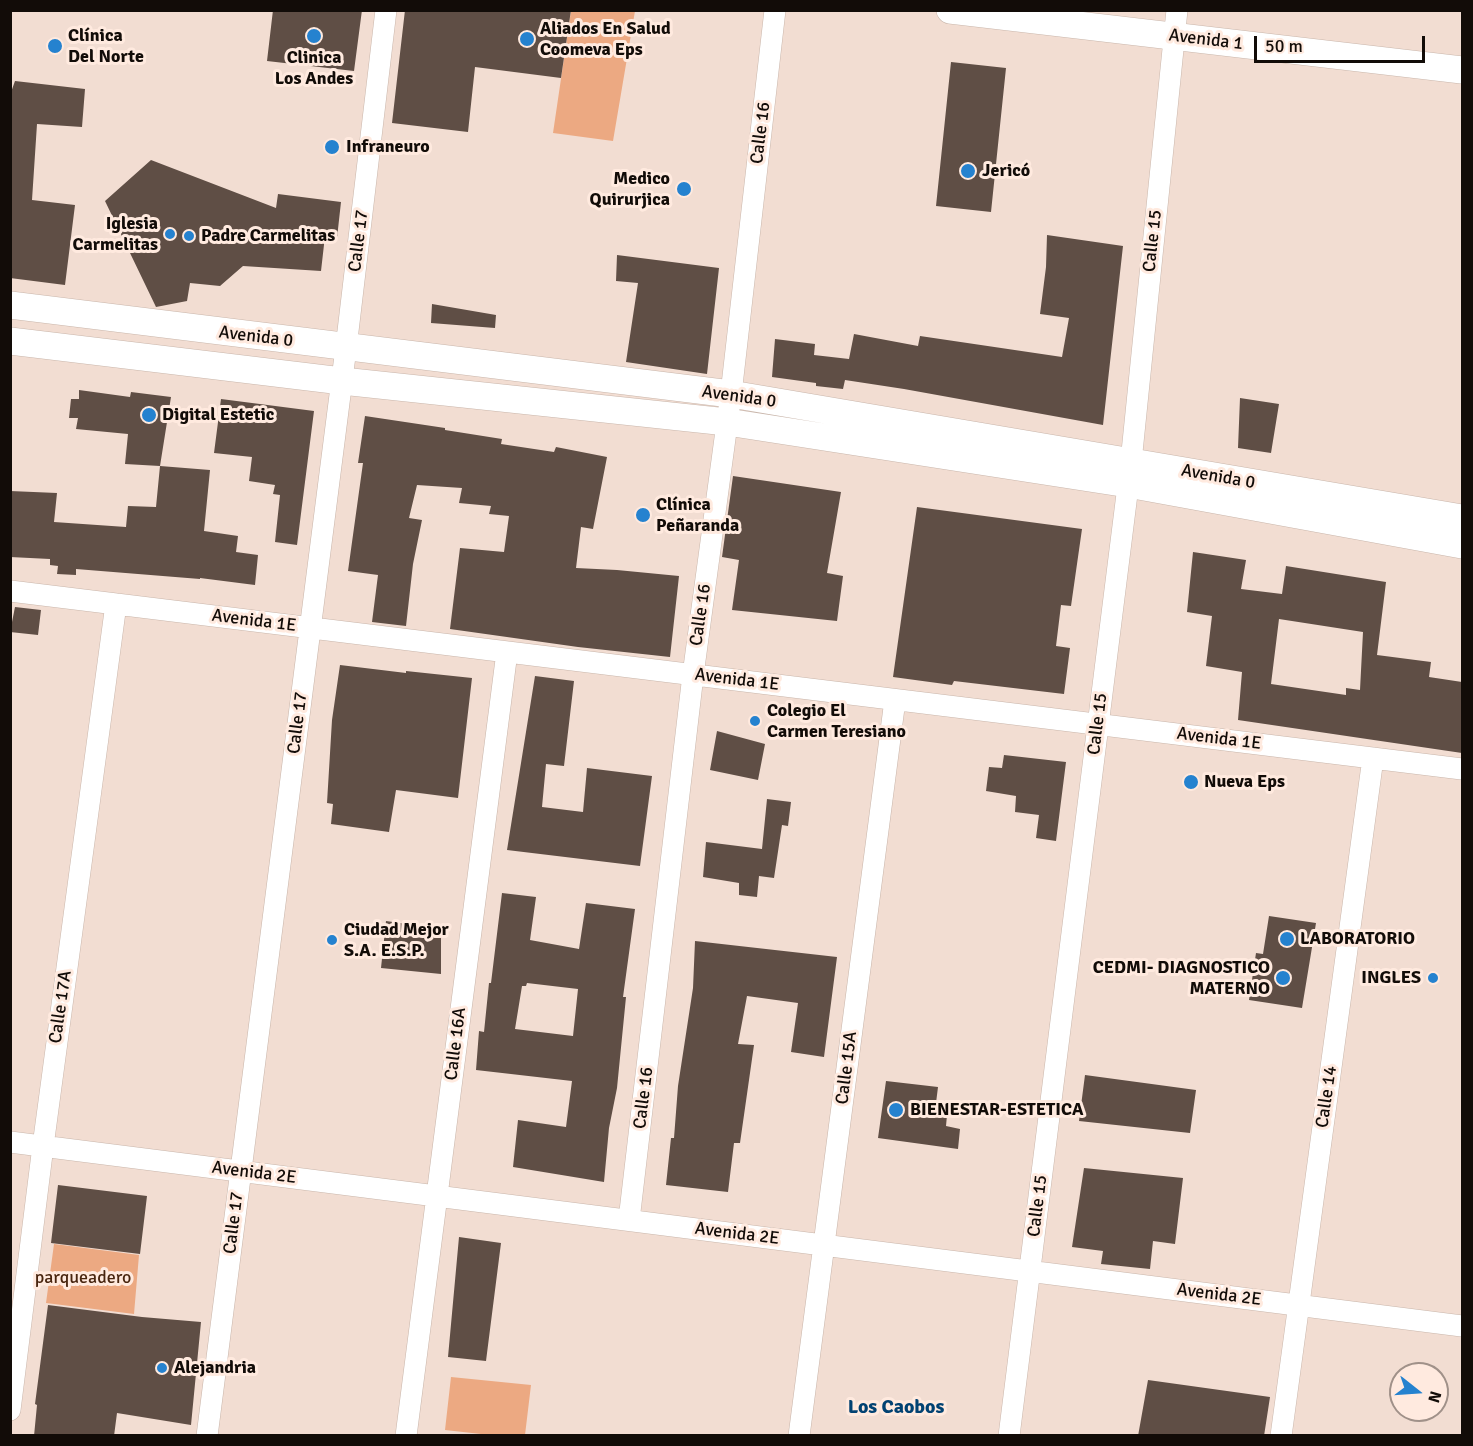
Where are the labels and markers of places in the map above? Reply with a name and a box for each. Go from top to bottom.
place label: Aliados En Salud Coomeva Eps [540,18,671,60]
place label: Clínica Del Norte [68,25,144,68]
marker: Clinica Los Andes [305,27,323,45]
marker: Aliados En Salud Coomeva Eps [518,30,536,48]
marker: Clínica Del Norte [46,37,64,55]
place label: Clinica Los Andes [275,47,353,90]
place label: Infraneuro [346,136,430,158]
marker: Infraneuro [323,138,341,156]
place label: Jericó [982,160,1030,182]
marker: Jericó [959,162,977,180]
place label: Medico Quirurjica [590,168,670,210]
marker: Medico Quirurjica [675,180,693,198]
place label: Iglesia Carmelitas [73,213,158,256]
place label: Padre Carmelitas [201,225,335,247]
marker: Iglesia Carmelitas [163,227,177,241]
marker: Padre Carmelitas [182,229,196,243]
place label: Digital Estetic [162,404,274,426]
marker: Digital Estetic [140,406,158,424]
place label: Clínica Peñaranda [656,494,739,536]
marker: Clínica Peñaranda [634,506,652,524]
place label: Colegio El Carmen Teresiano [767,700,906,742]
marker: Colegio El Carmen Teresiano [748,714,762,728]
place label: Nueva Eps [1204,771,1285,793]
marker: Nueva Eps [1182,773,1200,791]
place label: Ciudad Mejor S.A. E.S.P. [344,919,449,962]
place label: LABORATORIO [1300,928,1415,950]
marker: LABORATORIO [1278,930,1296,948]
marker: Ciudad Mejor S.A. E.S.P. [325,933,339,947]
place label: CEDMI- DIAGNOSTICO MATERNO [1093,957,1270,1000]
place label: INGLES [1361,967,1421,989]
marker: CEDMI- DIAGNOSTICO MATERNO [1274,969,1292,987]
marker: INGLES [1426,971,1440,985]
place label: BIENESTAR-ESTETICA [910,1099,1083,1121]
marker: BIENESTAR-ESTETICA [887,1101,905,1119]
place label: Alejandria [174,1357,256,1379]
marker: Alejandria [155,1361,169,1375]

